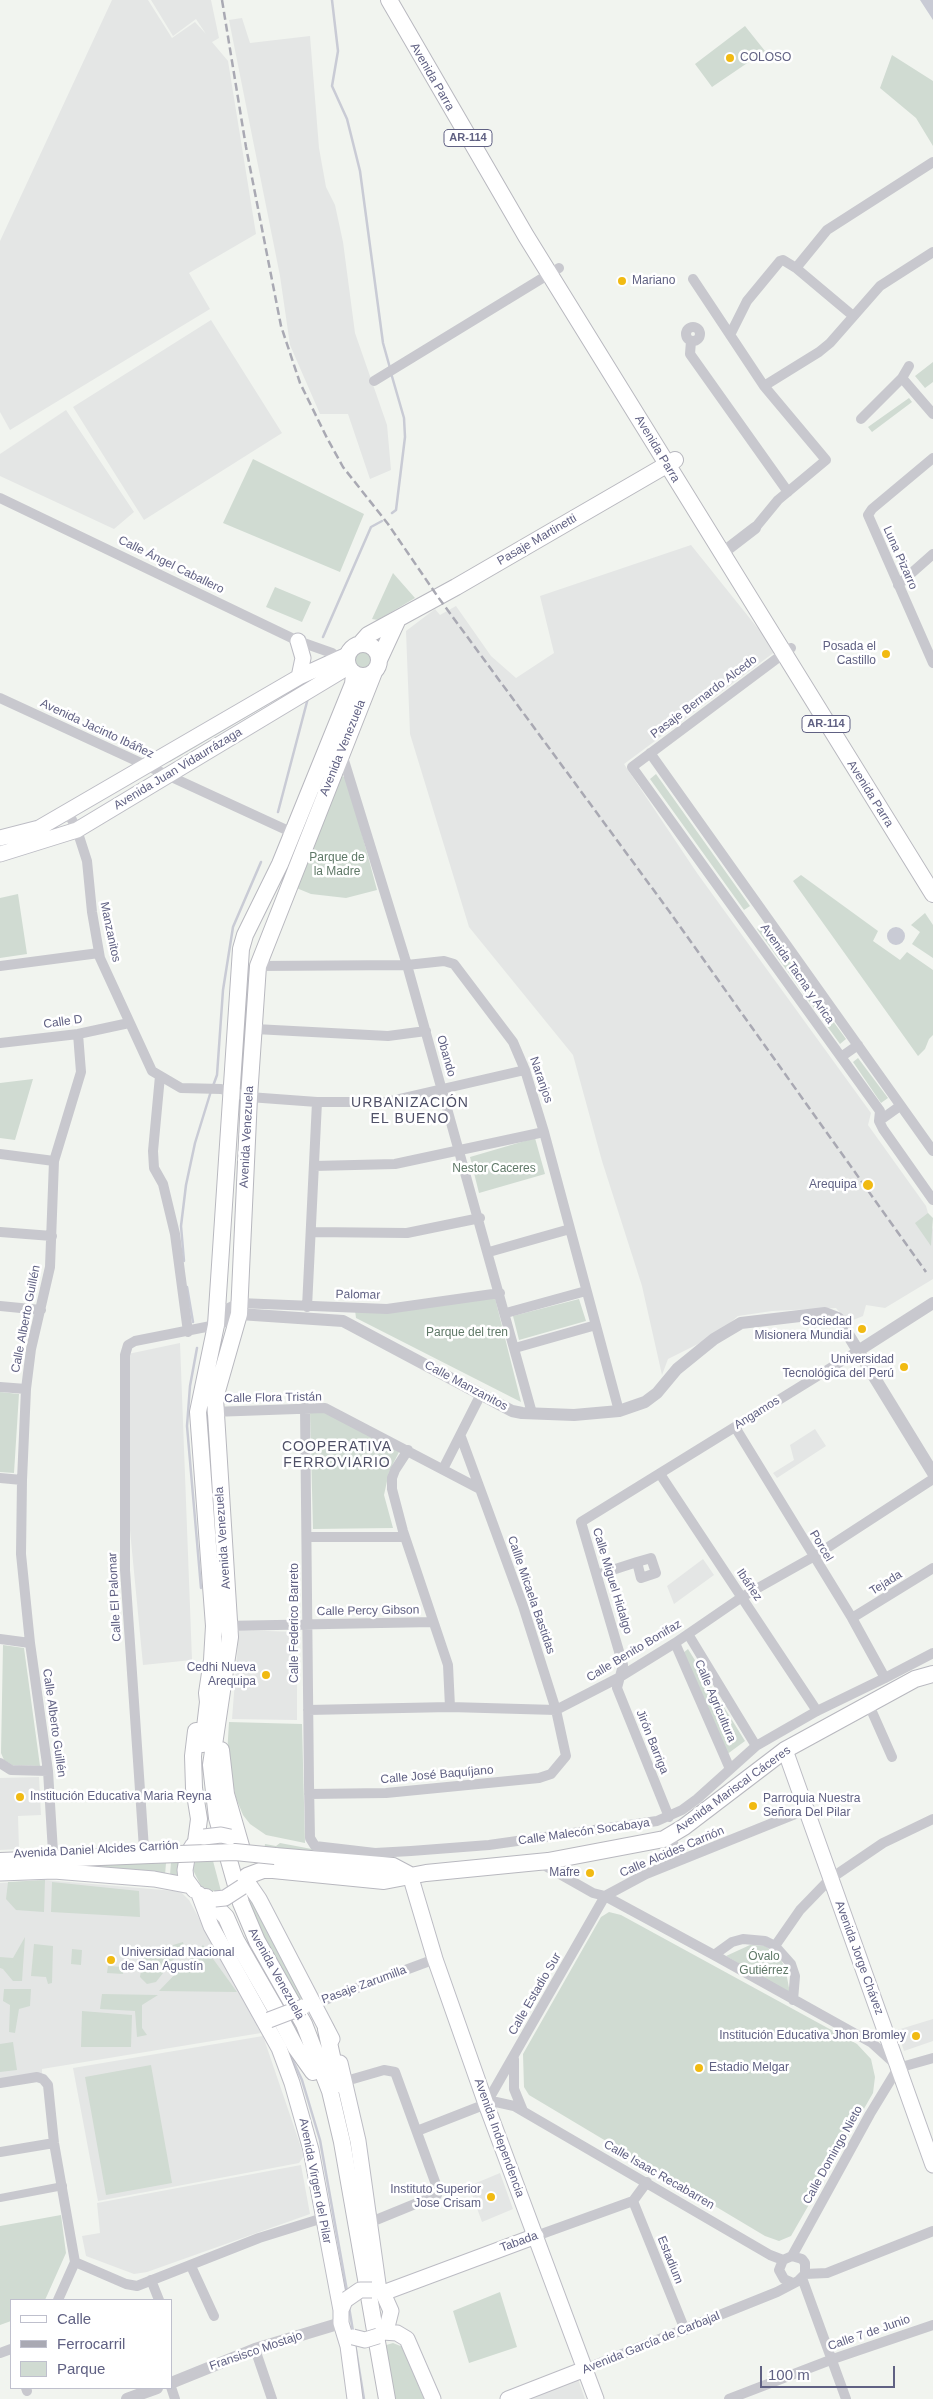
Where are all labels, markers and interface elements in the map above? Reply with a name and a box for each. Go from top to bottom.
street label: Avenida Parra [407,41,457,113]
place label: COLOSO [740,51,791,65]
marker: COLOSO [724,52,736,64]
road number: AR-114 [444,130,492,146]
place label: Mariano [632,274,675,288]
marker: Mariano [616,275,628,287]
street label: Avenida Parra [631,413,683,485]
street label: Pasaje Martinetti [495,511,579,569]
street label: Luna Pizarro [880,524,920,592]
street label: Calle Ángel Caballero [116,533,226,597]
place label: Posada el Castillo [823,640,876,668]
marker: Posada el Castillo [880,648,892,660]
street label: Pasaje Bernardo Alcedo [648,652,760,742]
street label: Avenida Jacinto Ibáñez [38,696,156,762]
street label: Avenida Venezuela [317,698,369,798]
road number: AR-114 [802,716,850,732]
street label: Avenida Juan Vidaurrázaga [111,725,245,813]
street label: Avenida Parra [844,758,896,830]
park label: Parque de la Madre [309,851,365,879]
street label: Manzanitos [97,900,123,964]
street label: Avenida Tacna y Arica [757,921,837,1027]
street label: Calle D [43,1012,83,1032]
street label: Obando [433,1033,459,1079]
street label: Naranjos [526,1055,556,1105]
street label: Avenida Venezuela [237,1085,257,1189]
district label: URBANIZACIÓN EL BUENO [350,1095,470,1128]
park label: Nestor Caceres [452,1162,536,1176]
place label: Arequipa [809,1178,857,1192]
marker: Arequipa [861,1178,875,1192]
street label: Calle Alberto Guillén [8,1264,44,1374]
street label: Palomar [336,1287,380,1303]
place label: Sociedad Misionera Mundial [755,1315,852,1343]
marker: Sociedad Misionera Mundial [856,1323,868,1335]
park label: Parque del tren [426,1326,508,1340]
place label: Universidad Tecnológica del Perú [783,1353,894,1381]
street label: Calle Manzanitos [422,1358,510,1414]
marker: Universidad Tecnológica del Perú [898,1361,910,1373]
street label: Calle Flora Tristán [224,1390,322,1406]
street label: Angamos [732,1393,782,1433]
district label: COOPERATIVA FERROVIARIO [281,1439,393,1471]
street label: Avenida Venezuela [212,1486,234,1590]
street label: Calle Miguel Hidalgo [589,1526,635,1636]
street label: Porcel [806,1528,836,1564]
street label: Callle Micaela Bastidas [504,1534,558,1656]
street label: Calle El Palomar [105,1552,125,1642]
street label: Calle Federico Barreto [288,1563,302,1683]
street label: Ibáñez [733,1566,765,1604]
street label: Tejada [867,1568,905,1598]
street label: Calle Percy Gibson [317,1603,419,1619]
street label: Calle Benito Bonifaz [584,1617,684,1685]
street label: Calle Agricultura [691,1658,739,1744]
place label: Cedhi Nueva Arequipa [187,1661,256,1689]
street label: Calle Alberto Guillén [39,1668,69,1778]
marker: Cedhi Nueva Arequipa [260,1669,272,1681]
street label: Jirón Barriga [633,1708,671,1776]
street label: Avenida Mariscal Cáceres [672,1743,794,1837]
street label: Calle José Baquíjano [380,1763,494,1787]
place label: Institución Educativa Maria Reyna [30,1790,211,1804]
marker: Institución Educativa Maria Reyna [14,1791,26,1803]
place label: Parroquia Nuestra Señora Del Pilar [763,1792,860,1820]
marker: Parroquia Nuestra Señora Del Pilar [747,1800,759,1812]
street label: Calle Malecón Socabaya [517,1816,651,1848]
street label: Calle Alcides Carrión [618,1823,726,1881]
street label: Avenida Daniel Alcides Carrión [13,1838,179,1862]
place label: Mafre [549,1866,580,1880]
marker: Mafre [584,1867,596,1879]
street label: Avenida Jorge Chávez [832,1899,886,2017]
street label: Avenida Venezuela [245,1926,307,2022]
place label: Universidad Nacional de San Agustín [121,1946,234,1974]
street label: Calle Estadio Sur [506,1950,564,2038]
park label: Óvalo Gutiérrez [739,1950,789,1978]
marker: Universidad Nacional de San Agustín [105,1954,117,1966]
street label: Pasaje Zarumilla [320,1963,408,2007]
place label: Institución Educativa Jhon Bromley [719,2029,906,2043]
marker: Institución Educativa Jhon Bromley [910,2030,922,2042]
place label: Estadio Melgar [709,2061,789,2075]
marker: Estadio Melgar [693,2062,705,2074]
street label: Avenida Independencia [471,2077,527,2199]
street label: Calle Domingo Nieto [800,2103,866,2207]
street label: Avenida Virgen del Pilar [296,2117,334,2245]
street label: Calle Isaac Recabarren [601,2137,717,2213]
place label: Instituto Superior Jose Crisam [390,2183,481,2211]
marker: Instituto Superior Jose Crisam [485,2191,497,2203]
street label: Tabada [498,2229,540,2255]
street label: Estadium [654,2234,686,2286]
legend [10,2299,172,2389]
street label: Avenida García de Carbajal [580,2309,722,2377]
text: Calle [57,2310,91,2327]
street label: Calle 7 de Junio [826,2312,912,2354]
street label: Fransisco Mostajo [208,2328,304,2374]
text: Ferrocarril [57,2335,125,2352]
scale bar [763,2356,898,2388]
text: Parque [57,2360,105,2377]
text: 100 m [768,2366,810,2383]

